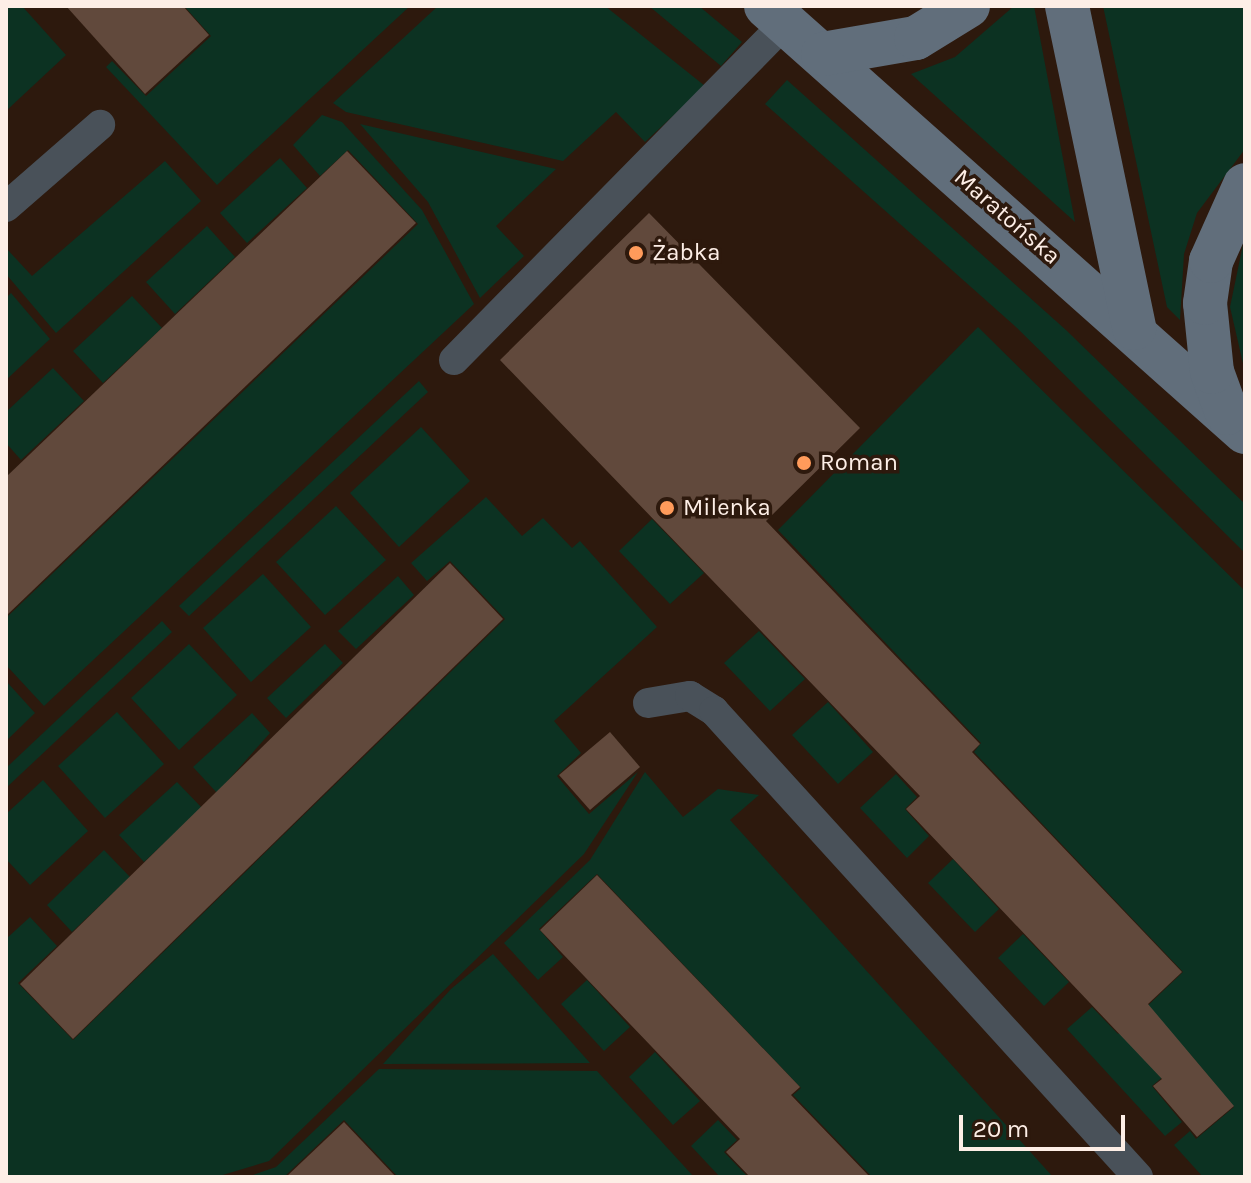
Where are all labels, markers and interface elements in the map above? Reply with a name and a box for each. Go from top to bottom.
street label: Maratońska [948,163,1066,271]
place label: Żabka [652,239,720,267]
marker: Żabka [627,244,645,262]
place label: Roman [820,449,898,477]
marker: Roman [795,454,813,472]
place label: Milenka [683,494,771,522]
marker: Milenka [658,499,676,517]
scale bar [963,1099,1129,1149]
text: 20 m [973,1115,1029,1143]

